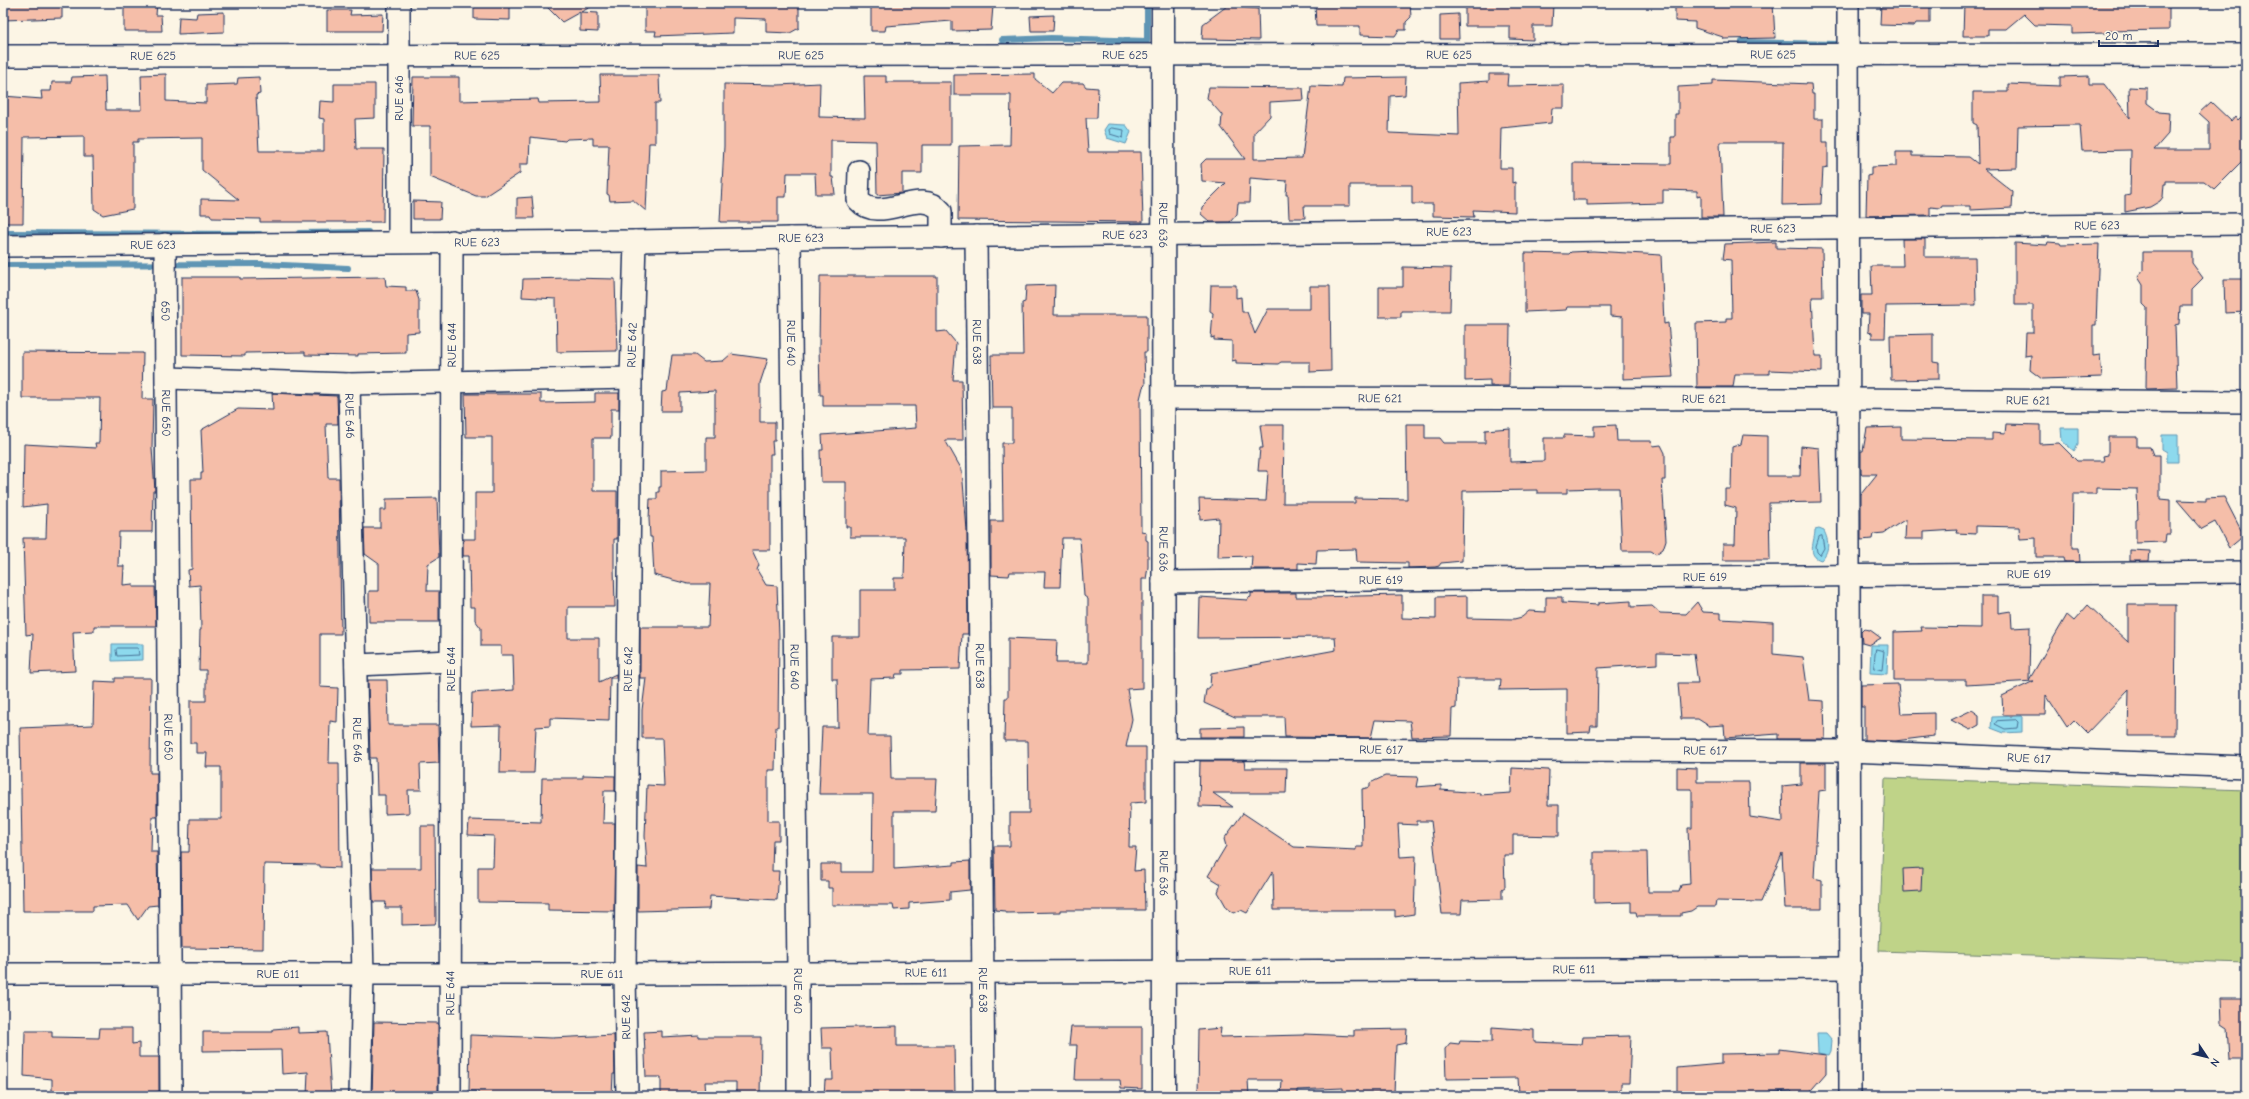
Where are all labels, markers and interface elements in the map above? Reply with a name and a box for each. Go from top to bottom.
scale bar [2099,22,2158,48]
text: 20 m [2105,29,2133,43]
street label: RUE 625 [1750,47,1796,61]
street label: RUE 625 [778,48,824,62]
street label: RUE 625 [1102,48,1148,62]
street label: RUE 625 [1426,48,1472,62]
street label: RUE 625 [130,49,176,63]
street label: RUE 625 [454,49,500,63]
street label: RUE 646 [392,75,406,121]
street label: RUE 636 [1156,202,1170,248]
street label: RUE 623 [2074,218,2120,233]
street label: RUE 623 [1750,221,1796,236]
street label: RUE 623 [1426,224,1472,239]
street label: RUE 623 [1102,228,1148,242]
street label: RUE 623 [778,231,824,245]
street label: RUE 623 [454,235,500,249]
street label: RUE 623 [130,238,176,252]
street label: 650 [158,301,173,321]
street label: RUE 638 [970,319,984,365]
street label: RUE 640 [784,320,798,366]
street label: RUE 644 [445,322,459,367]
street label: RUE 642 [624,322,640,368]
street label: RUE 650 [159,389,173,437]
street label: RUE 621 [1358,391,1402,405]
street label: RUE 621 [1682,392,1726,406]
street label: RUE 646 [342,393,357,439]
street label: RUE 621 [2006,393,2050,408]
street label: RUE 636 [1156,526,1171,572]
street label: RUE 619 [2007,567,2051,581]
street label: RUE 619 [1683,570,1727,584]
street label: RUE 619 [1359,573,1403,587]
street label: RUE 638 [973,643,987,689]
street label: RUE 640 [787,644,802,690]
street label: RUE 644 [444,646,458,691]
street label: RUE 642 [621,646,635,692]
street label: RUE 650 [161,713,176,761]
street label: RUE 646 [350,717,365,763]
street label: RUE 617 [1359,743,1403,757]
street label: RUE 617 [1683,744,1727,758]
street label: RUE 617 [2007,750,2051,766]
street label: RUE 636 [1157,850,1171,896]
street label: RUE 611 [1553,962,1596,976]
street label: RUE 611 [1229,964,1272,978]
street label: RUE 611 [905,965,948,980]
street label: RUE 611 [257,967,300,981]
street label: RUE 611 [581,967,624,981]
street label: RUE 638 [976,967,990,1013]
street label: RUE 640 [791,968,805,1014]
street label: RUE 644 [443,970,457,1015]
street label: RUE 642 [619,994,633,1040]
north arrow [2187,1037,2227,1077]
text: N [2207,1056,2222,1069]

